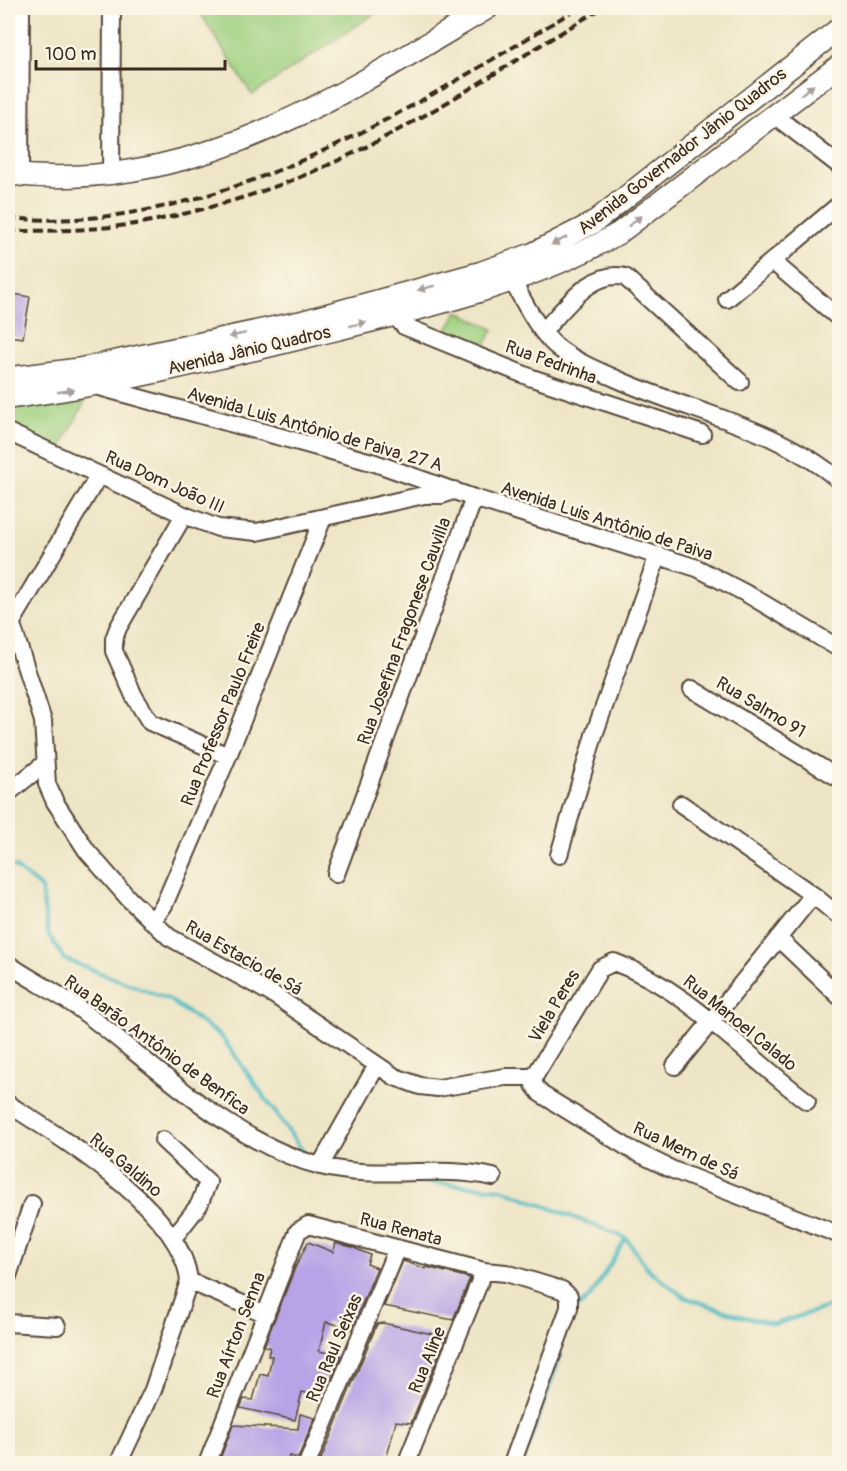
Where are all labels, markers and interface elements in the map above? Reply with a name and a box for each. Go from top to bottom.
scale bar [36,33,225,71]
text: 100 m [45,43,97,66]
street label: Avenida Governador Jânio Quadros [573,63,791,240]
one-way arrow [799,83,815,96]
one-way arrow [627,214,643,227]
one-way arrow [551,237,568,246]
one-way arrow [417,284,435,293]
one-way arrow [349,319,367,328]
street label: Avenida Jânio Quadros [165,321,333,380]
one-way arrow [227,331,246,340]
street label: Rua Pedrinha [502,335,600,390]
street label: Avenida Luis Antônio de Paiva, 27 A [184,382,446,477]
one-way arrow [56,386,75,395]
street label: Rua Dom João III [101,446,228,519]
street label: Avenida Luis Antônio de Paiva [498,476,716,567]
street label: Rua Josefina Fragonese Cauvilla [353,514,456,748]
street label: Rua Professor Paulo Freire [176,619,271,810]
street label: Rua Salmo 91 [712,672,810,743]
street label: Rua Estacio de Sá [181,916,306,1001]
street label: Viela Peres [524,966,585,1047]
street label: Rua Barão Antônio de Benfica [59,970,254,1121]
street label: Rua Manoel Calado [678,970,802,1077]
street label: Rua Mem de Sá [629,1117,742,1186]
street label: Rua Galdino [84,1128,167,1203]
street label: Rua Renata [357,1207,445,1252]
street label: Rua Aírton Senna [202,1269,271,1402]
street label: Rua Raul Seixas [301,1291,368,1406]
street label: Rua Aline [404,1323,451,1397]

